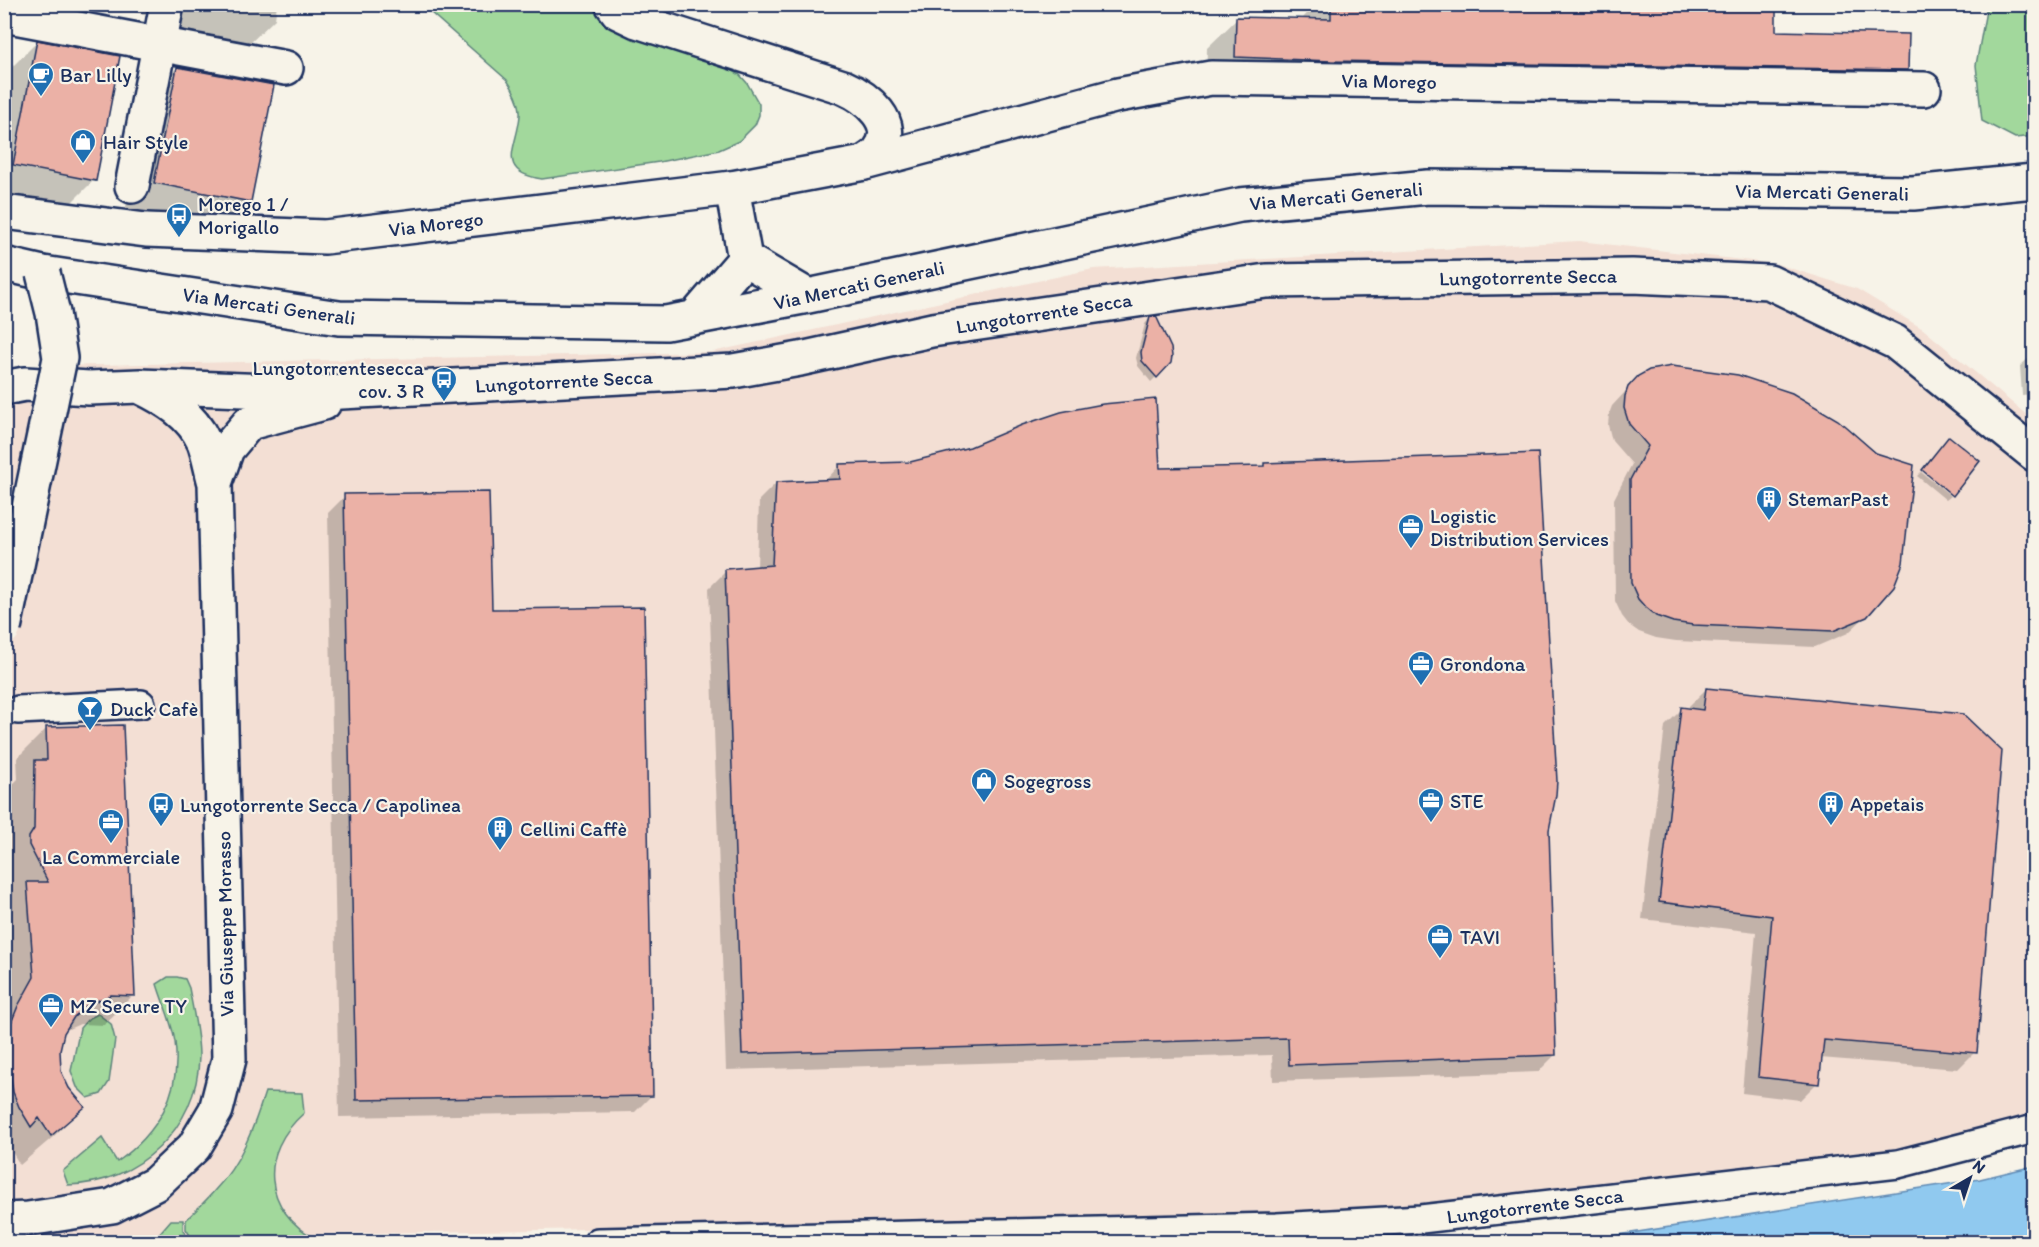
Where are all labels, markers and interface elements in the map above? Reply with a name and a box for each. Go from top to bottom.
cafe icon: Bar Lilly [26,60,56,98]
place label: Bar Lilly [60,63,132,87]
street label: Via Morego [1341,68,1437,94]
shop icon: Hair Style [68,127,98,165]
place label: Hair Style [103,130,188,154]
street label: Via Mercati Generali [1248,176,1424,216]
street label: Via Mercati Generali [1735,178,1909,206]
place label: Morego 1 / Morigallo [198,192,289,239]
bus stop icon: Morego 1 / Morigallo [164,201,194,239]
street label: Via Morego [387,206,485,242]
street label: Via Mercati Generali [771,255,947,315]
street label: Lungotorrente Secca [1439,263,1618,291]
street label: Via Mercati Generali [181,282,357,330]
street label: Lungotorrente Secca [954,287,1134,339]
place label: Lungotorrentesecca cov. 3 R [253,356,425,403]
street label: Lungotorrente Secca [475,364,654,398]
bus stop icon: Lungotorrentesecca cov. 3 R [429,365,459,403]
building icon: StemarPast [1754,484,1784,522]
place label: StemarPast [1788,487,1889,511]
place label: Logistic Distribution Services [1430,504,1609,551]
office icon: Logistic Distribution Services [1396,512,1426,550]
office icon: Grondona [1406,649,1436,687]
place label: Grondona [1440,652,1526,676]
bar icon: Duck Cafè [75,694,105,732]
place label: Duck Cafè [110,697,198,721]
shop icon: Sogegross [969,766,999,804]
place label: Sogegross [1004,769,1091,793]
office icon: STE [1416,786,1446,824]
place label: STE [1450,789,1484,813]
building icon: Appetais [1816,789,1846,827]
bus stop icon: Lungotorrente Secca / Capolinea [146,790,176,828]
place label: Appetais [1850,792,1924,816]
place label: Lungotorrente Secca / Capolinea [180,793,461,817]
office icon: La Commerciale [96,807,126,845]
building icon: Cellini Caffè [485,814,515,852]
place label: Cellini Caffè [520,817,627,841]
street label: Via Giuseppe Morasso [211,831,239,1017]
place label: La Commerciale [42,845,180,869]
office icon: TAVI [1425,922,1455,960]
place label: TAVI [1460,925,1500,949]
office icon: MZ Secure TY [36,991,66,1029]
place label: MZ Secure TY [70,994,188,1018]
north arrow [1940,1148,2000,1208]
text: N [1969,1156,1989,1178]
street label: Lungotorrente Secca [1445,1183,1625,1229]

